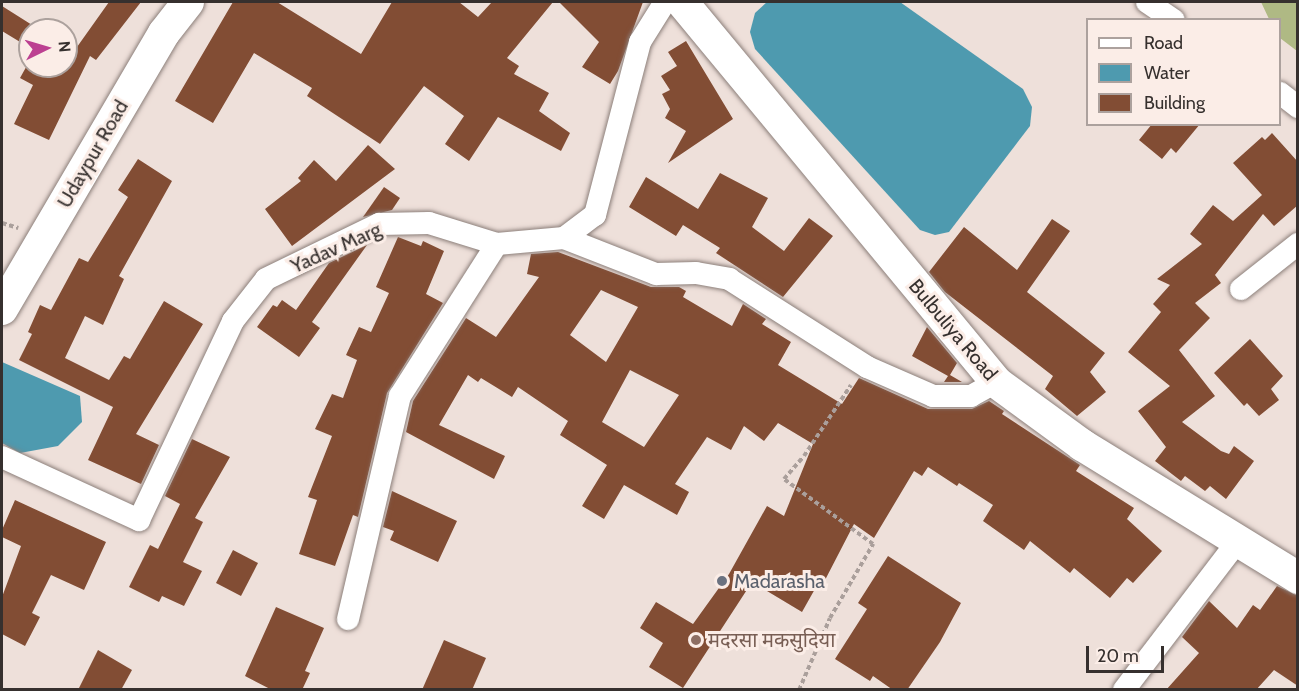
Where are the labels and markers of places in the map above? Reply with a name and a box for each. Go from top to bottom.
place label: Madarasha [734,569,825,593]
marker: Madarasha [715,574,729,588]
place label: मदरसा मकसुदिया [708,628,835,652]
marker: मदरसा मकसुदिया [689,633,703,647]

